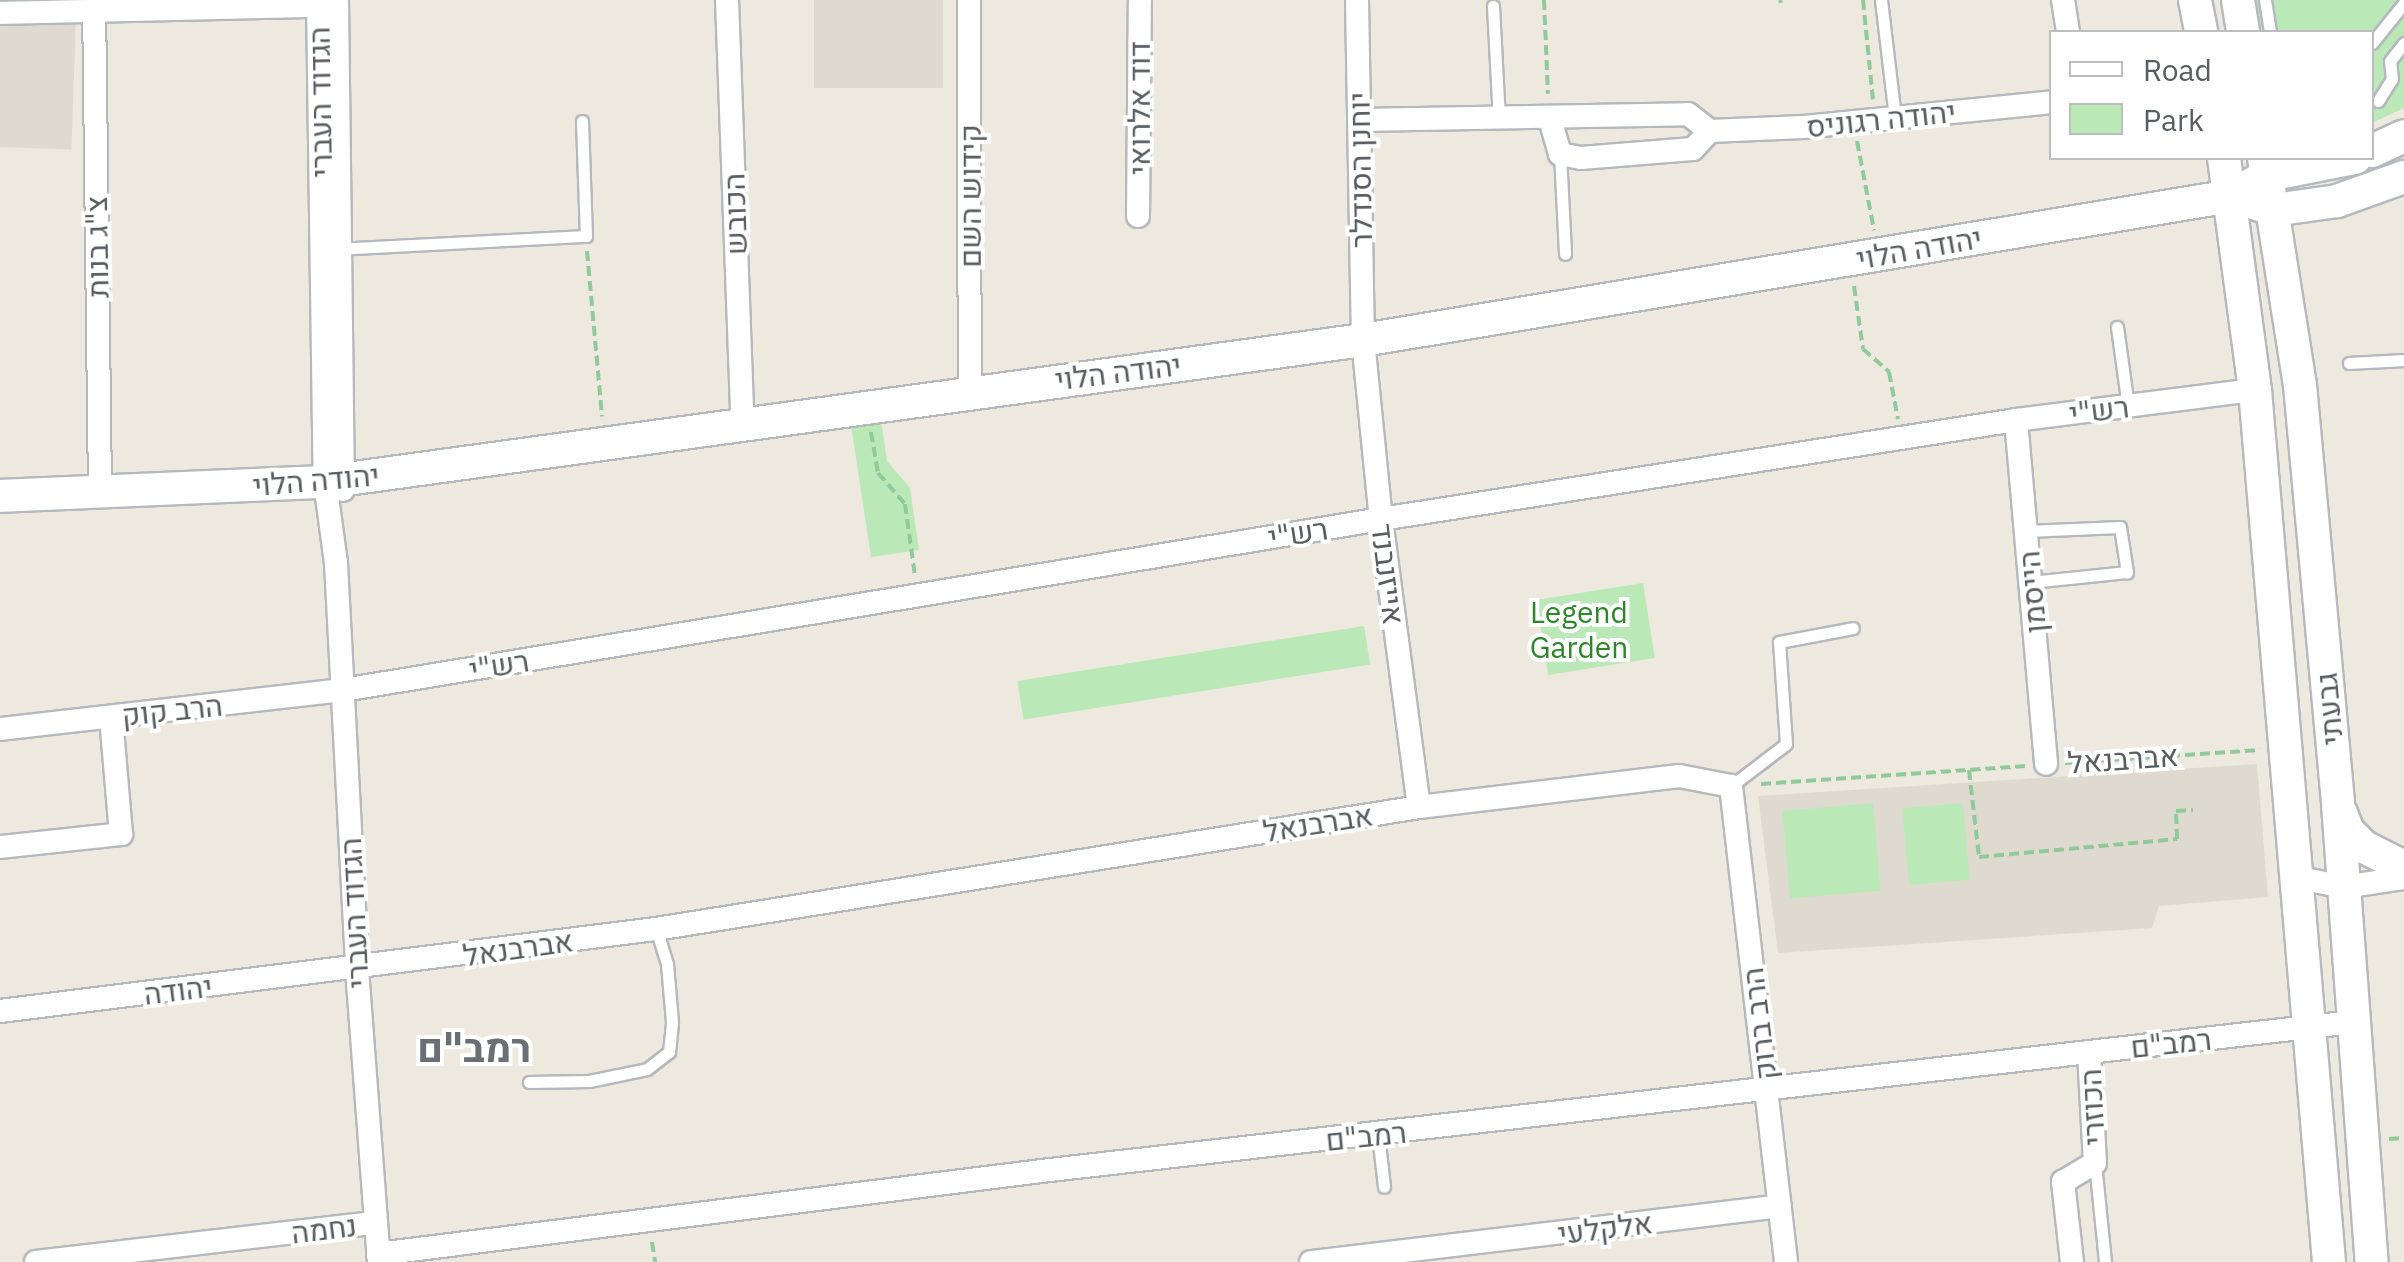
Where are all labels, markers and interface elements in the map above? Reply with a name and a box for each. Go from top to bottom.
street label: הגדוד העברי [301,26,339,178]
legend [2049,30,2374,160]
street label: דוד אלרואי [1121,41,1157,175]
text: Road [2143,50,2212,89]
street label: יוחנן הסנדלר [1341,92,1379,248]
street label: יהודה רגוניס [1804,93,1958,145]
text: Park [2143,100,2204,139]
street label: קידוש השם [952,124,988,268]
street label: הכובש [716,172,754,256]
street label: צ"ג בנות [78,196,116,298]
street label: יהודה הלוי [1853,219,1985,277]
street label: יהודה הלוי [1053,346,1183,398]
street label: רש"י [2067,388,2131,432]
street label: יהודה הלוי [251,457,381,503]
street label: רש"י [1265,511,1331,555]
street label: אייזנבנד [1364,522,1412,626]
street label: הייסמן [2010,549,2054,635]
park label: Legend Garden [1530,594,1628,664]
street label: רש"י [466,643,532,687]
street label: גבעתי [2308,671,2350,747]
street label: הרב קוק [120,687,224,733]
street label: אברבנאל [2066,737,2180,781]
street label: אברבנאל [1260,797,1376,849]
street label: הגדוד העברי [332,837,376,989]
street label: אברבנאל [460,922,576,974]
street label: הרב ברוק [1734,966,1784,1082]
street label: יהודה [142,968,214,1012]
street label: רמב"ם [2129,1021,2213,1065]
district label: רמב"ם [417,1023,531,1071]
street label: הכוזרי [2072,1068,2112,1146]
street label: רמב"ם [1324,1114,1408,1158]
street label: אלקלעי [1556,1204,1654,1252]
street label: נחמה [289,1207,359,1251]

